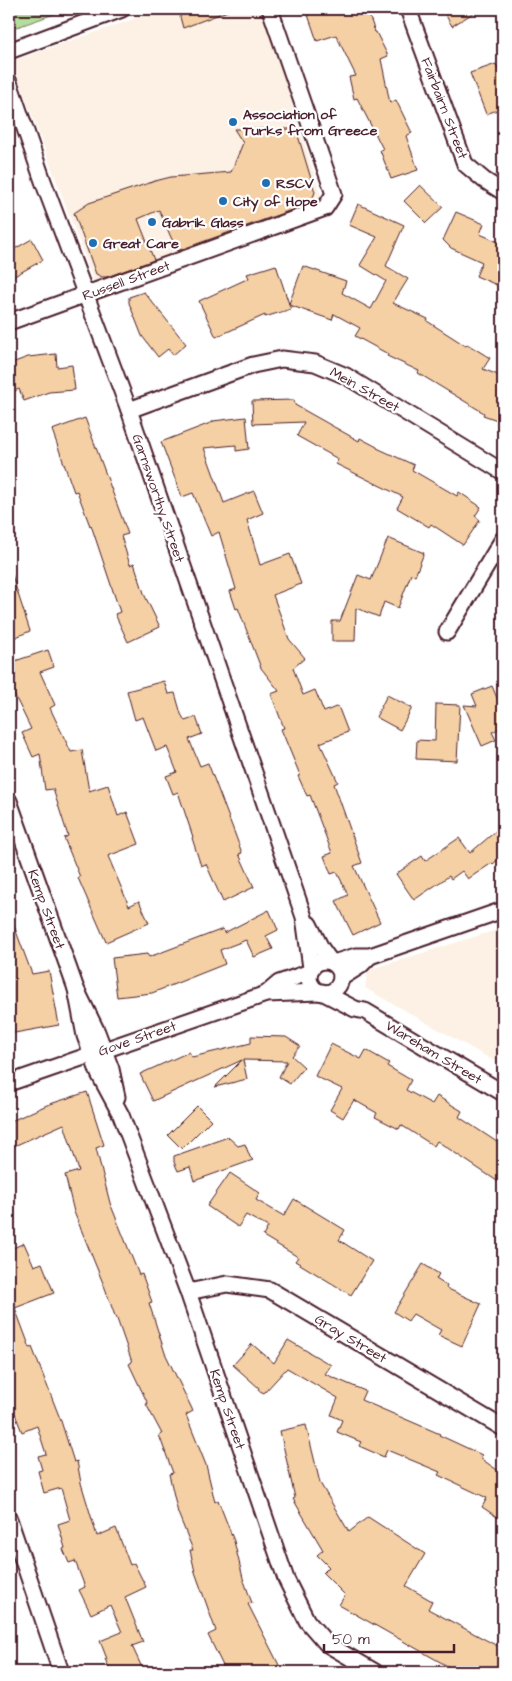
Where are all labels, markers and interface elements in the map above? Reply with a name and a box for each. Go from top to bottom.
street label: Fairbairn Street [416,55,473,162]
place label: Association of Turks from Greece [242,105,378,141]
marker: Association of Turks from Greece [227,116,239,128]
place label: RSCV [276,174,314,194]
marker: RSCV [260,177,272,189]
place label: City of Hope [233,192,318,212]
marker: City of Hope [217,195,229,207]
place label: Gabrik Glass [162,213,244,233]
marker: Gabrik Glass [146,216,158,228]
place label: Great Care [103,234,179,254]
marker: Great Care [87,237,99,249]
street label: Russell Street [80,256,173,306]
street label: Mein Street [326,362,403,417]
street label: Garnsworthy Street [127,431,190,566]
street label: Kemp Street [22,867,70,952]
street label: Gove Street [96,1016,179,1062]
street label: Wareham Street [381,1016,486,1090]
street label: Gray Street [311,1309,391,1368]
street label: Kemp Street [204,1367,250,1452]
scale bar [324,1621,454,1653]
text: 50 m [332,1629,370,1650]

